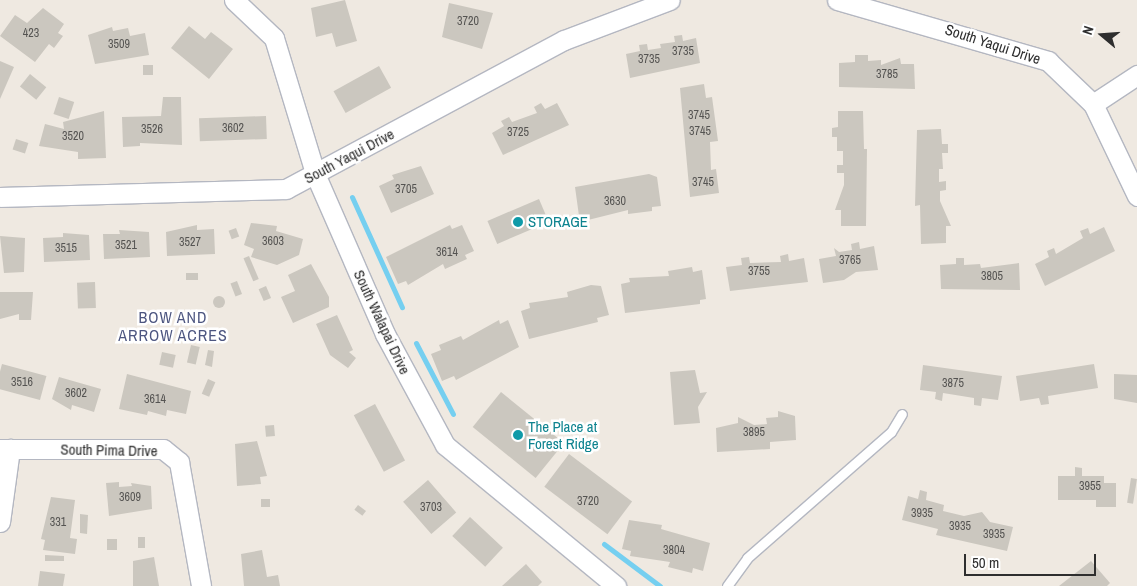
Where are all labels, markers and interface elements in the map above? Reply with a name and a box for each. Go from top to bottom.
north arrow [1077,10,1127,60]
house number: 3720 [457,15,479,29]
street label: South Yaqui Drive [943,20,1043,68]
text: N [1078,24,1098,37]
house number: 423 [23,27,39,41]
house number: 3509 [108,38,130,52]
house number: 3735 [672,45,694,59]
house number: 3735 [638,53,660,67]
house number: 3785 [876,68,898,82]
house number: 3745 [688,109,710,123]
house number: 3602 [222,122,244,136]
house number: 3526 [141,123,163,137]
street label: South Yaqui Drive [301,125,397,187]
house number: 3745 [689,125,711,139]
house number: 3725 [507,126,529,140]
house number: 3520 [62,130,84,144]
house number: 3745 [692,176,714,190]
house number: 3705 [395,183,417,197]
house number: 3630 [604,195,626,209]
place label: STORAGE [528,213,588,231]
marker: STORAGE [512,216,524,228]
house number: 3603 [262,235,284,249]
house number: 3527 [179,236,201,250]
house number: 3521 [115,239,137,253]
house number: 3515 [55,242,77,256]
house number: 3614 [436,246,458,260]
house number: 3765 [839,254,861,268]
house number: 3755 [748,265,770,279]
street label: South Walapai Drive [350,267,414,377]
house number: 3805 [981,270,1003,284]
district label: BOW AND ARROW ACRES [117,307,229,345]
house number: 3516 [11,376,33,390]
house number: 3875 [942,377,964,391]
house number: 3602 [65,387,87,401]
house number: 3614 [144,393,166,407]
place label: The Place at Forest Ridge [528,417,598,452]
house number: 3895 [743,426,765,440]
marker: The Place at Forest Ridge [512,429,524,441]
street label: South Pima Drive [60,440,158,460]
house number: 3955 [1079,480,1101,494]
house number: 3609 [119,491,141,505]
house number: 3720 [577,495,599,509]
house number: 3703 [420,501,442,515]
house number: 3935 [911,507,933,521]
house number: 331 [50,516,66,530]
house number: 3935 [949,520,971,534]
house number: 3935 [983,528,1005,542]
house number: 3804 [663,544,685,558]
scale bar [967,544,1100,576]
text: 50 m [972,552,999,573]

